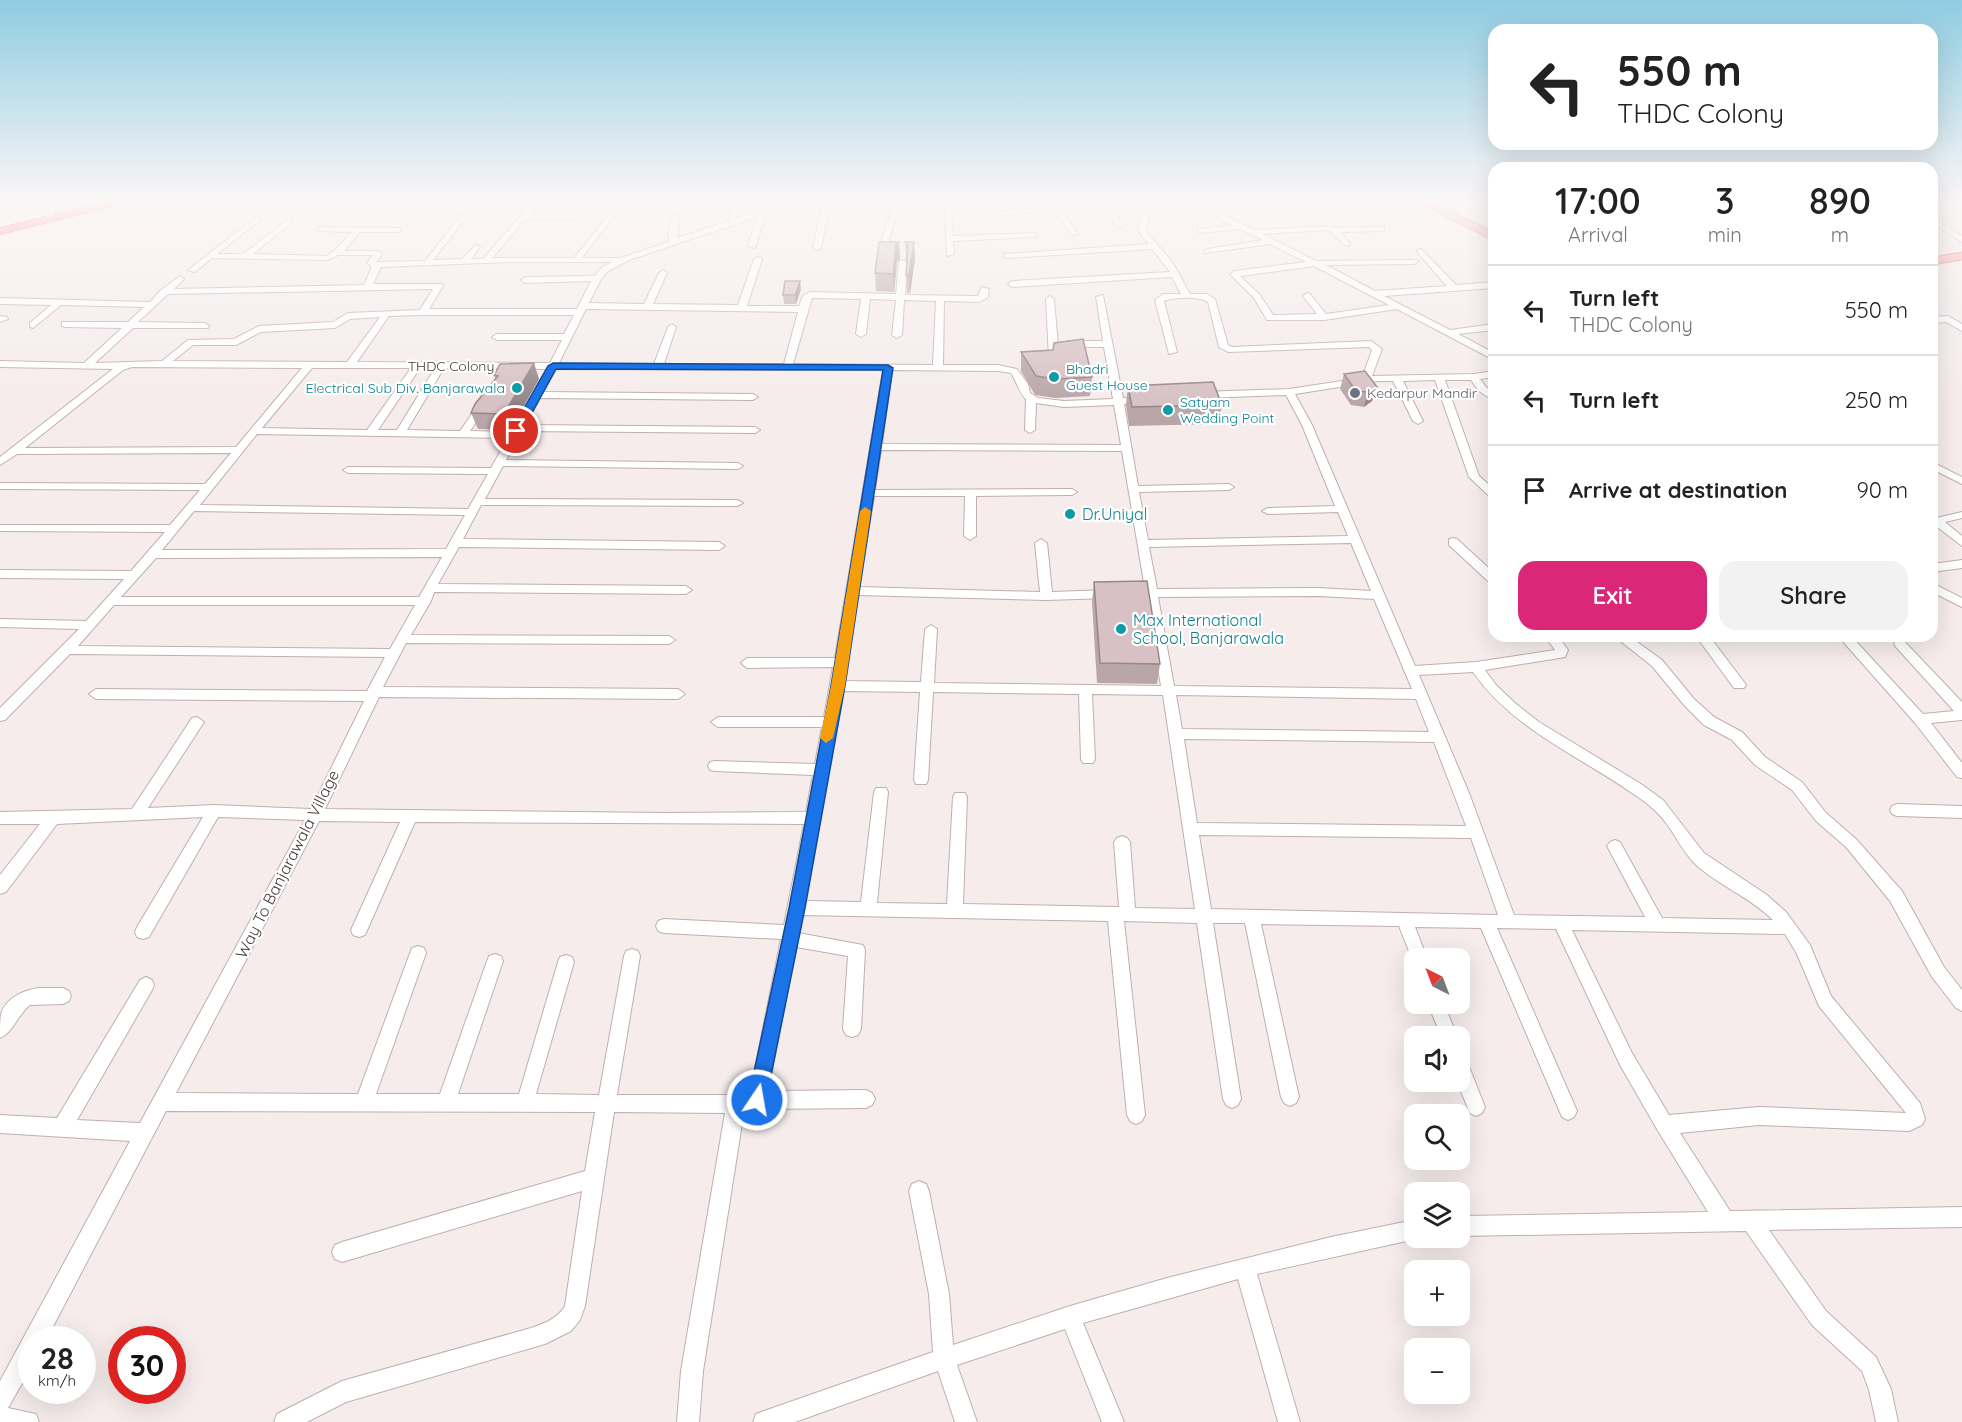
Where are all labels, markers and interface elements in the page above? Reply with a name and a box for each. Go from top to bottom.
text: 550 m [1617,44,1742,97]
icon: left [1518,48,1596,126]
text: THDC Colony [1617,96,1784,130]
text: 17:00 [1555,178,1641,223]
text: 3 [1715,178,1734,223]
text: 890 [1809,178,1871,223]
text: Arrival [1568,222,1628,247]
text: min [1708,222,1742,247]
text: m [1831,222,1849,247]
text: Turn left [1569,284,1659,312]
icon: left [1518,294,1551,327]
text: 550 m [1845,296,1908,324]
text: THDC Colony [1569,312,1693,337]
street label: THDC Colony [408,357,494,375]
place label: Bhadri Guest House [1066,360,1148,394]
marker: Bhadri Guest House [1047,370,1061,384]
place label: Electrical Sub Div. Banjarawala [306,379,505,397]
marker: Electrical Sub Div. Banjarawala [510,381,524,395]
place label: Kedarpur Mandir [1367,384,1478,402]
icon: left [1518,384,1551,417]
marker: Kedarpur Mandir [1348,386,1362,400]
text: Turn left [1569,386,1659,414]
text: 250 m [1845,386,1908,414]
place label: Satyam Wedding Point [1180,393,1275,427]
marker: Satyam Wedding Point [1161,403,1175,417]
pin [490,405,541,456]
icon: arrive [499,414,532,447]
icon: arrive [1518,474,1551,507]
text: Arrive at destination [1569,476,1787,504]
text: 90 m [1857,476,1908,504]
place label: Dr.Uniyal [1082,504,1147,524]
marker: Dr.Uniyal [1063,507,1077,521]
button: Exit [1518,561,1707,630]
button: Share [1719,561,1908,630]
place label: Max International School, Banjarawala [1133,610,1284,648]
marker: Max International School, Banjarawala [1114,622,1128,636]
street label: Way To Banjarawala Village [231,767,343,961]
north arrow [1404,948,1470,1014]
map controls [1404,948,1470,1404]
button: sound [1404,1026,1470,1092]
position arrow [725,1068,789,1132]
button: search [1404,1104,1470,1170]
button: layers [1404,1182,1470,1248]
button: + [1404,1260,1470,1326]
speed limit sign: 30 [108,1326,186,1404]
button: − [1404,1338,1470,1404]
text: 28 [40,1339,74,1377]
text: km/h [38,1371,76,1390]

